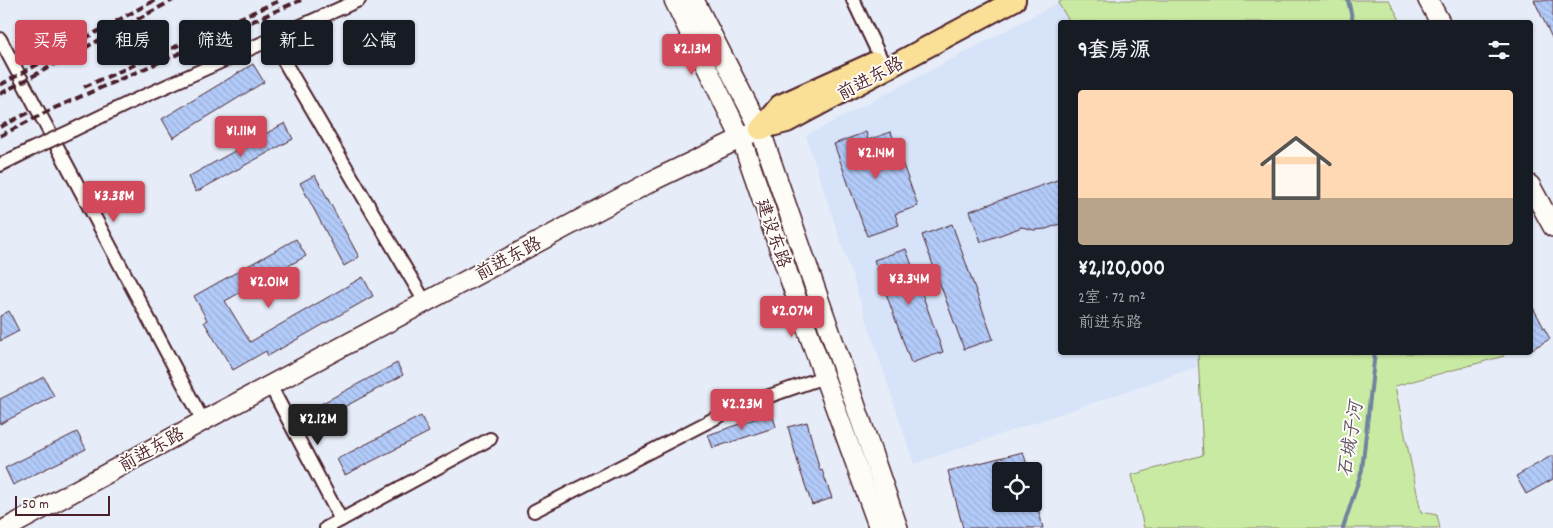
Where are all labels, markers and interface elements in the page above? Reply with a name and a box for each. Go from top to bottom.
chip: 买房 [15,20,87,65]
chip: 租房 [97,20,169,65]
chip: 筛选 [179,20,251,65]
chip: 新上 [261,20,333,65]
chip: 公寓 [343,20,415,65]
pin: ¥2.13M [651,34,733,76]
icon: filters [1485,36,1513,64]
text: 9套房源 [1078,37,1151,67]
text: ¥2.13M [673,38,711,61]
street label: 前进东路 [834,52,909,108]
pin: ¥1.11M [200,116,282,158]
text: ¥1.11M [226,120,256,143]
icon: home [1251,123,1341,213]
pin: ¥2.14M [835,138,917,180]
text: ¥2.14M [858,142,894,165]
pin: ¥3.38M [73,180,155,223]
text: ¥3.38M [94,185,134,208]
street label: 建设东路 [748,196,795,272]
street label: 前进东路 [472,232,547,288]
text: ¥2,120,000 [1078,255,1165,285]
pin: ¥3.34M [868,264,950,306]
pin: ¥2.01M [228,266,310,309]
text: ¥3.34M [889,268,929,291]
text: ¥2.01M [250,271,289,294]
text: 2室 · 72 m² [1078,287,1146,310]
pin: ¥2.07M [751,296,833,338]
text: ¥2.07M [771,300,813,323]
text: 前进东路 [1078,312,1142,335]
pin: ¥2.23M [701,388,783,431]
text: ¥2.23M [722,393,762,416]
water label: 石城子河 [1333,397,1372,479]
pin: ¥2.12M [277,404,359,446]
text: ¥2.12M [299,408,337,431]
street label: 前进东路 [115,423,190,480]
map controls [992,462,1042,512]
button: locate [992,462,1042,512]
scale bar [15,493,110,516]
text: 50 m [22,495,49,515]

